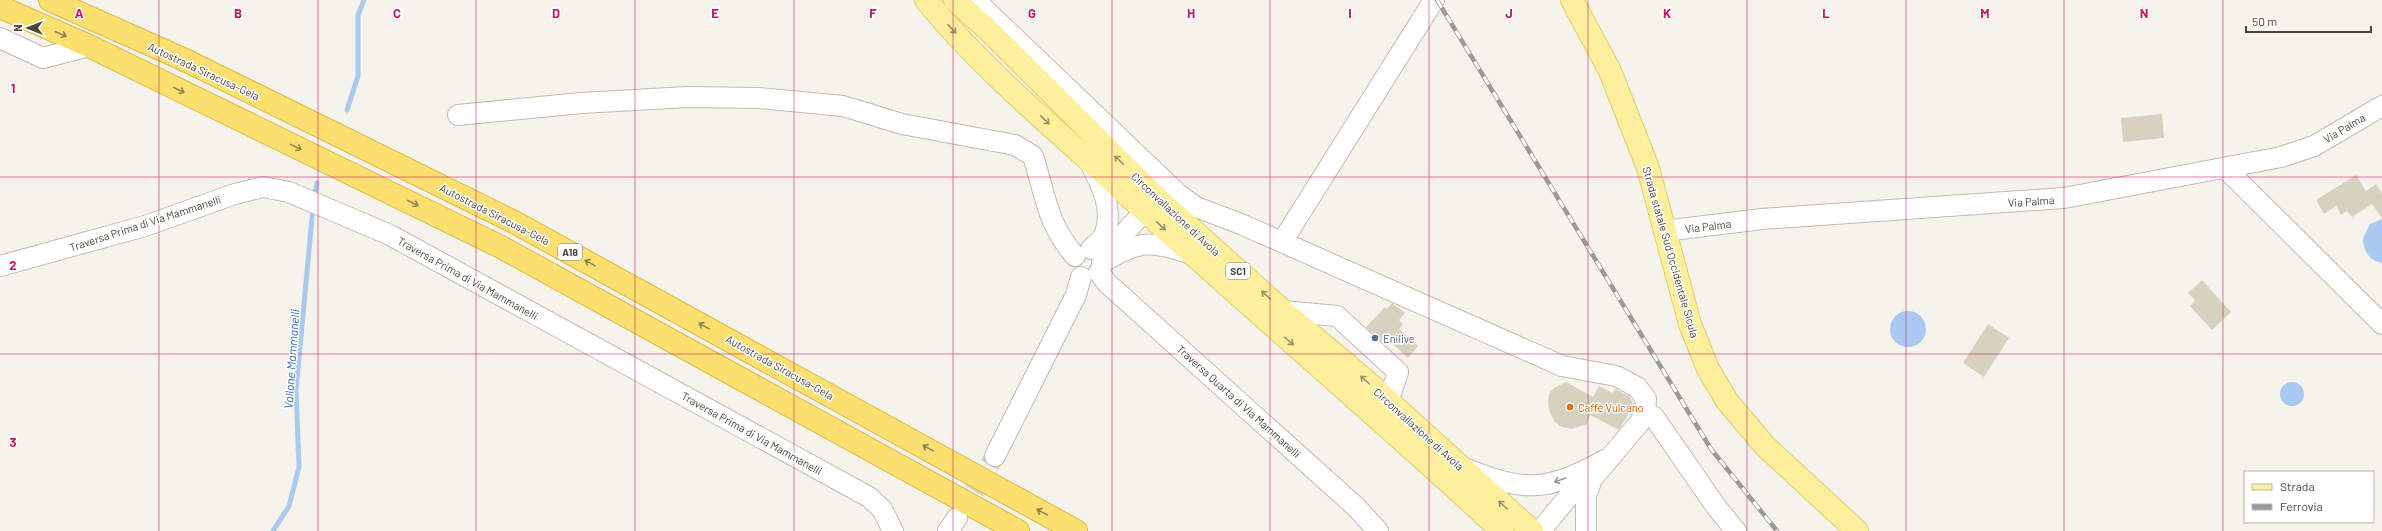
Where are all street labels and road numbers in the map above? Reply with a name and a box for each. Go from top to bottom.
street label: Autostrada Siracusa-Gela [146,39,262,103]
street label: Via Palma [2321,110,2367,146]
street label: Strada statale Sud Occidentale Sicula [1640,165,1702,339]
street label: Circonvallazione di Avola [1129,170,1223,258]
street label: Autostrada Siracusa-Gela [438,181,552,247]
street label: Traversa Prima di Via Mammanelli [68,192,223,254]
street label: Via Palma [2007,193,2055,209]
street label: Via Palma [1684,217,1732,235]
street label: Traversa Prima di Via Mammanelli [396,234,541,322]
road number: A18 [558,244,582,260]
road number: SC1 [1226,263,1250,279]
street label: Autostrada Siracusa-Gela [724,332,836,402]
street label: Traversa Quarta di Via Mammanelli [1174,342,1304,460]
street label: Circonvallazione di Avola [1371,385,1467,473]
street label: Traversa Prima di Via Mammanelli [680,389,825,477]

